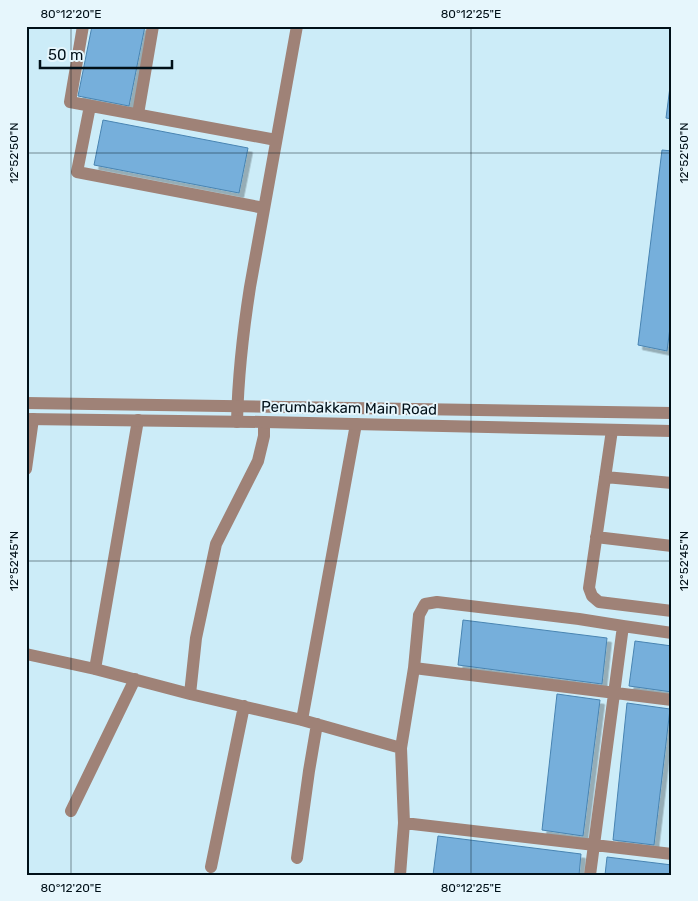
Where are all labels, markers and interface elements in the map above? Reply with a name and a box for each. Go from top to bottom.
text: 80°12'20"E [40,7,102,21]
text: 80°12'25"E [441,7,501,21]
scale bar [40,38,172,70]
text: 50 m [48,46,83,64]
text: 12°52'50"N [7,122,21,184]
text: 12°52'50"N [677,122,691,184]
street label: Perumbakkam Main Road [261,397,437,419]
text: 12°52'45"N [7,531,21,591]
text: 12°52'45"N [677,531,691,591]
text: 80°12'20"E [40,881,102,895]
text: 80°12'25"E [441,881,501,895]

